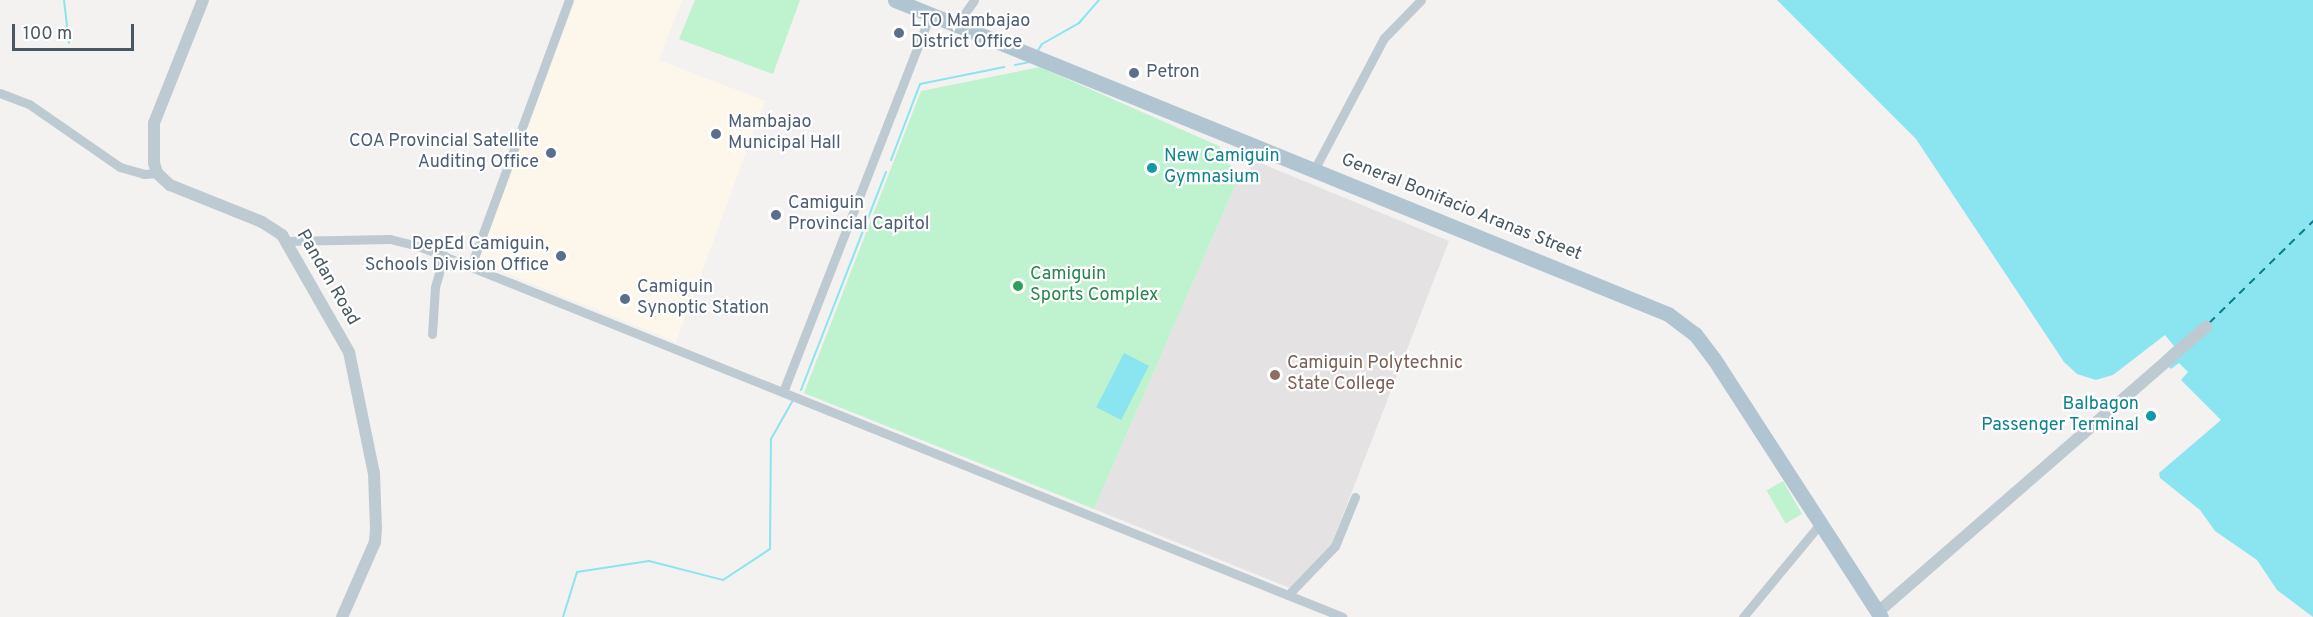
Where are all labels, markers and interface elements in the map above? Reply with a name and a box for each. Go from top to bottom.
scale bar [15,12,136,50]
place label: LTO Mambajao District Office [911,12,1030,54]
text: 100 m [23,23,72,46]
marker: LTO Mambajao District Office [892,26,906,40]
place label: Petron [1146,62,1200,84]
marker: Petron [1127,66,1141,80]
place label: Mambajao Municipal Hall [728,113,841,156]
marker: Mambajao Municipal Hall [709,127,723,141]
place label: COA Provincial Satellite Auditing Office [348,132,539,174]
marker: COA Provincial Satellite Auditing Office [544,146,558,160]
place label: New Camiguin Gymnasium [1164,147,1280,190]
street label: General Bonifacio Aranas Street [1337,150,1585,266]
marker: New Camiguin Gymnasium [1145,161,1159,175]
place label: Camiguin Provincial Capitol [788,194,929,236]
marker: Camiguin Provincial Capitol [769,208,783,222]
street label: Pandan Road [291,226,363,330]
place label: DepEd Camiguin, Schools Division Office [365,235,549,278]
marker: DepEd Camiguin, Schools Division Office [554,249,568,263]
place label: Camiguin Sports Complex [1030,265,1158,308]
place label: Camiguin Synoptic Station [637,278,769,320]
marker: Camiguin Sports Complex [1011,279,1025,293]
marker: Camiguin Synoptic Station [618,292,632,306]
place label: Camiguin Polytechnic State College [1287,354,1463,397]
marker: Camiguin Polytechnic State College [1268,368,1282,382]
place label: Balbagon Passenger Terminal [1981,395,2139,438]
marker: Balbagon Passenger Terminal [2144,409,2158,423]

